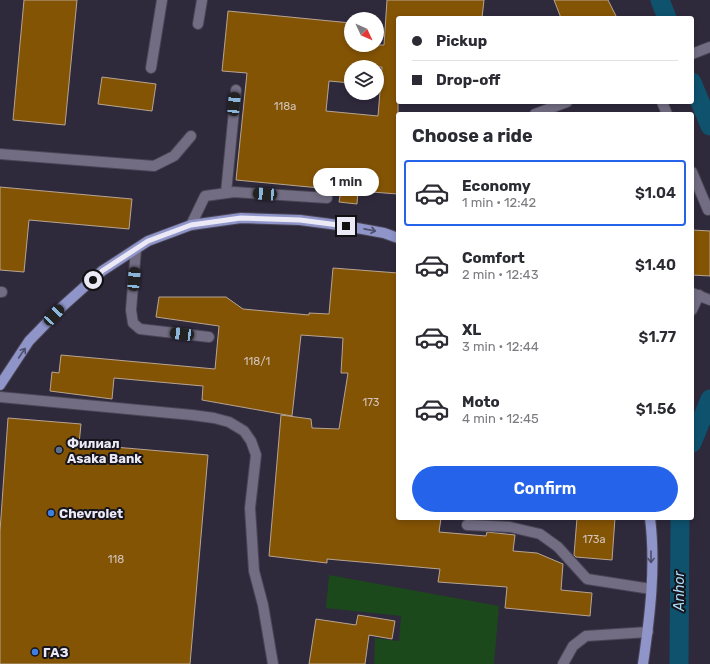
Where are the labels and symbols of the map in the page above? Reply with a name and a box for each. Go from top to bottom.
north arrow [344,12,384,52]
car [227,92,241,116]
house number: 118a [274,100,296,113]
callout: 1 min [313,168,379,196]
car [253,187,277,201]
route end [337,217,355,235]
one-way arrow [363,227,376,235]
car [127,267,141,291]
route start [84,271,102,289]
car [41,302,67,328]
car [169,327,195,341]
one-way arrow [18,347,26,359]
house number: 118/1 [244,355,270,368]
house number: 173 [363,396,380,409]
place label: Филиал Asaka Bank [67,436,142,466]
marker: Филиал Asaka Bank [54,445,64,455]
place label: Chevrolet [59,506,123,521]
marker: Chevrolet [46,508,56,518]
house number: 173a [582,533,606,546]
one-way arrow [647,550,655,563]
house number: 118 [108,553,124,566]
water label: Anhor [671,570,688,612]
place label: ГАЗ [43,645,69,660]
marker: ГАЗ [30,647,40,657]

